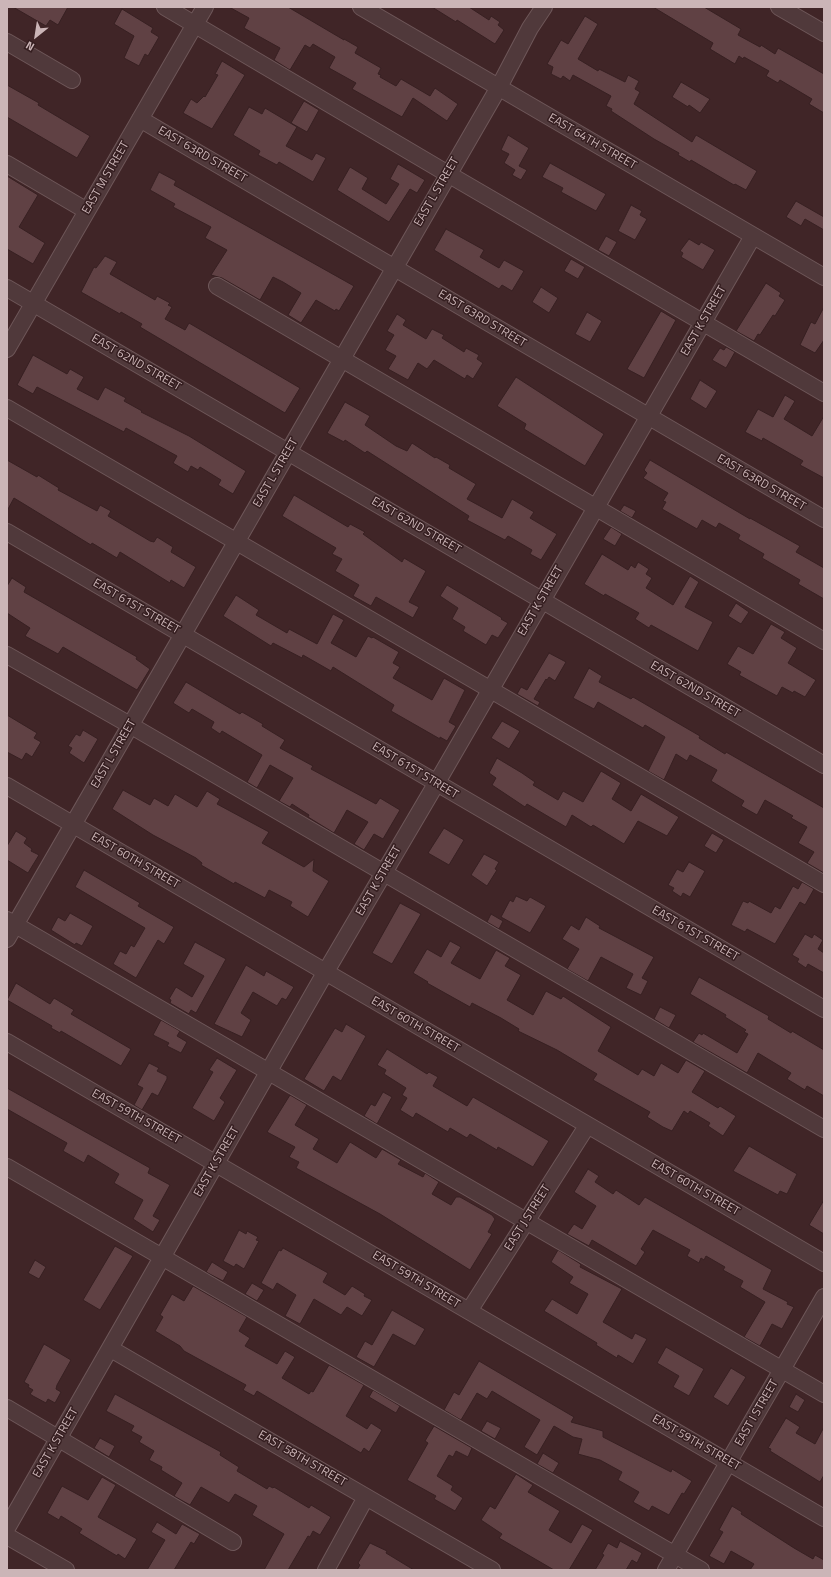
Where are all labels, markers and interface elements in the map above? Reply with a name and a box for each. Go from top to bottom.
north arrow [16,16,56,56]
text: N [23,38,37,55]
street label: EAST 64TH STREET [545,111,639,173]
street label: EAST 63RD STREET [155,124,249,186]
street label: EAST M STREET [79,139,133,217]
street label: EAST L STREET [411,155,463,229]
street label: EAST K STREET [678,283,730,359]
street label: EAST 63RD STREET [435,287,529,351]
street label: EAST 62ND STREET [89,332,183,394]
street label: EAST L STREET [250,436,302,510]
street label: EAST 63RD STREET [714,452,808,514]
street label: EAST 62ND STREET [369,495,463,557]
street label: EAST K STREET [515,563,567,639]
street label: EAST 61ST STREET [90,576,182,638]
street label: EAST 62ND STREET [648,659,742,721]
street label: EAST L STREET [88,717,140,791]
street label: EAST 61ST STREET [369,740,461,802]
street label: EAST 60TH STREET [88,830,182,892]
street label: EAST K STREET [353,843,405,919]
street label: EAST 61ST STREET [649,903,741,965]
street label: EAST 60TH STREET [368,994,462,1056]
street label: EAST 59TH STREET [89,1087,183,1147]
street label: EAST K STREET [191,1124,243,1200]
street label: EAST 60TH STREET [648,1157,742,1219]
street label: EAST J STREET [502,1182,554,1254]
street label: EAST 59TH STREET [370,1248,462,1312]
street label: EAST I STREET [732,1377,782,1449]
street label: EAST K STREET [30,1405,82,1481]
street label: EAST 59TH STREET [649,1412,743,1474]
street label: EAST 58TH STREET [255,1428,349,1490]

